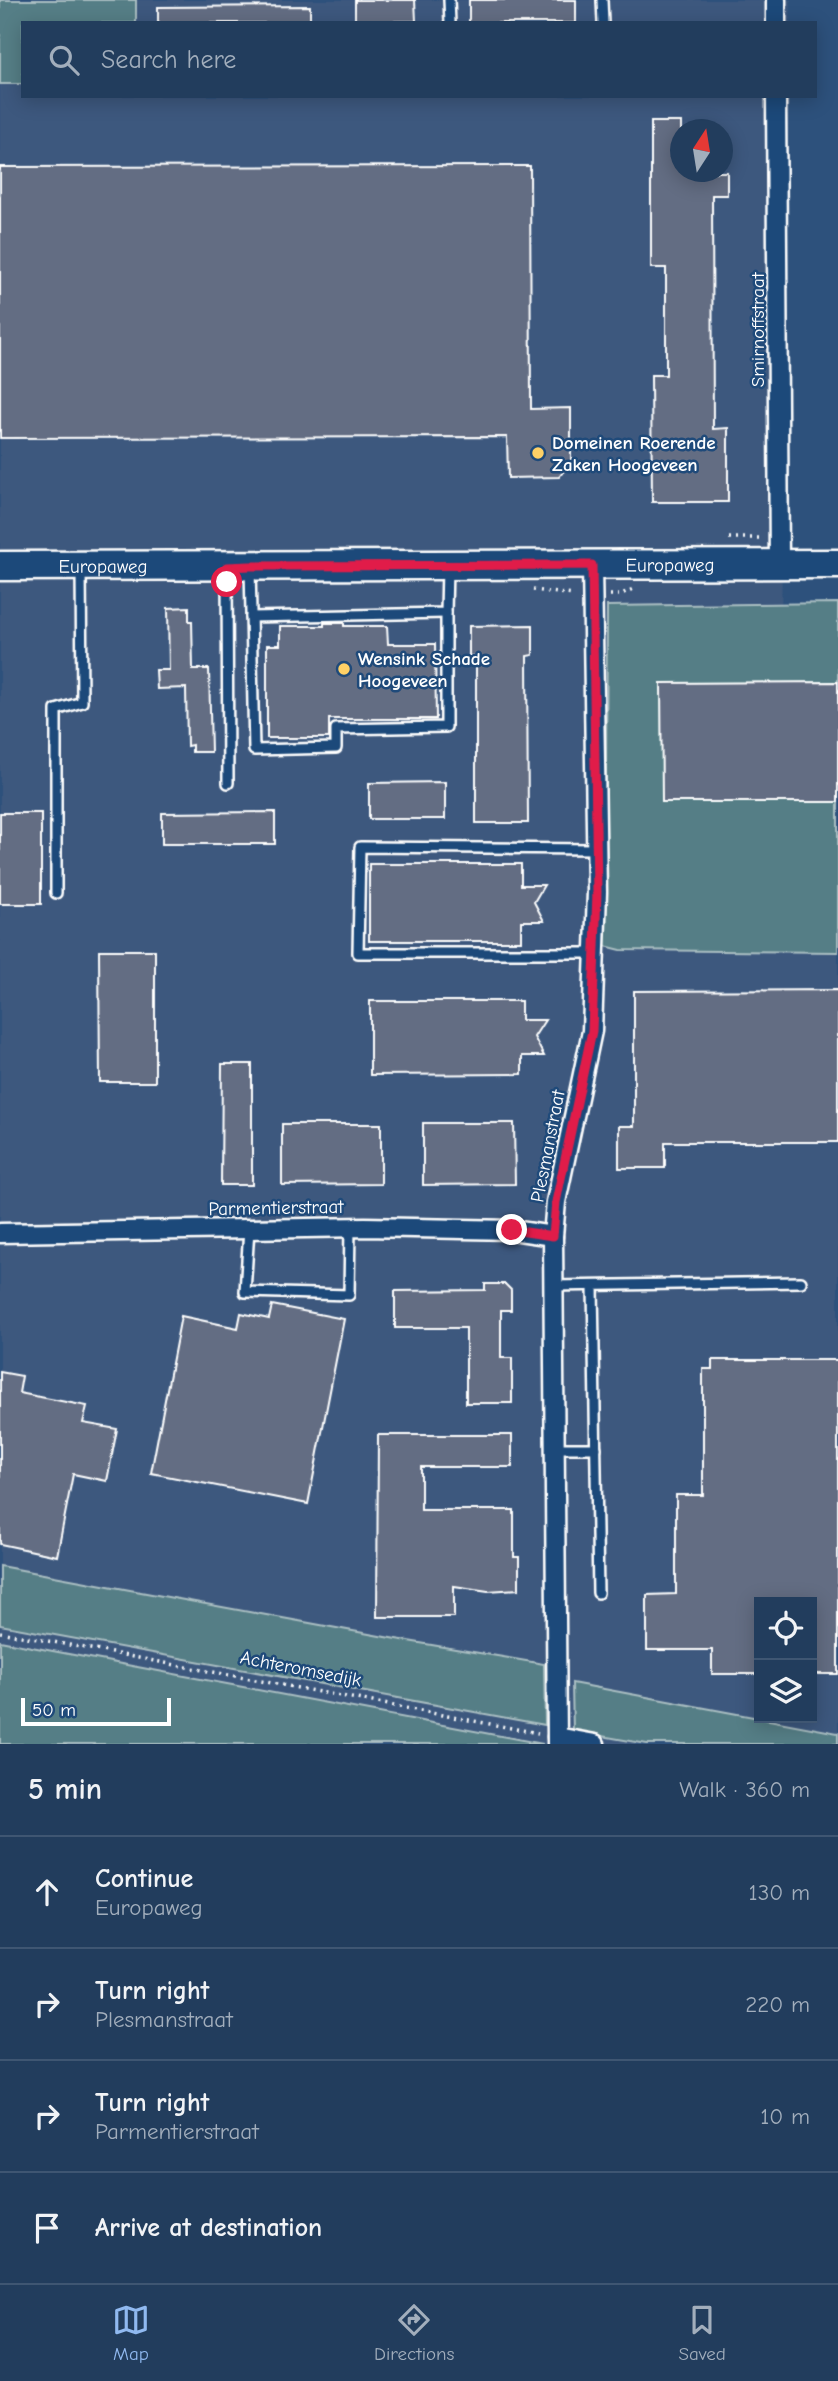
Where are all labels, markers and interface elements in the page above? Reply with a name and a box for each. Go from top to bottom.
search box [21,21,817,98]
icon: search [45,41,83,79]
text: Search here [101,45,236,75]
north arrow [670,119,733,182]
street label: Smirnoffstraat [747,272,769,387]
place label: Domeinen Roerende Zaken Hoogeveen [552,432,716,476]
marker: Domeinen Roerende Zaken Hoogeveen [530,445,546,461]
street label: Europaweg [625,554,715,577]
street label: Europaweg [58,556,148,578]
route start [211,566,242,597]
place label: Wensink Schade Hoogeveen [358,648,490,692]
marker: Wensink Schade Hoogeveen [336,661,352,677]
street label: Plesmanstraat [526,1088,570,1204]
street label: Parmentierstraat [208,1196,344,1220]
route end [496,1214,527,1245]
map controls [754,1597,817,1723]
button: locate [754,1597,817,1660]
street label: Achteromsedijk [238,1646,364,1692]
button: layers [754,1660,817,1723]
scale bar [21,1695,172,1727]
text: 50 m [32,1699,76,1721]
text: 5 min [28,1772,102,1807]
text: Walk · 360 m [679,1776,810,1803]
text: Continue [95,1864,193,1894]
icon: ahead [28,1873,66,1911]
text: 130 m [749,1879,810,1906]
text: Europaweg [95,1894,203,1921]
text: Turn right [95,1976,209,2006]
icon: right [28,1985,66,2023]
text: 220 m [745,1991,810,2018]
text: Plesmanstraat [95,2006,233,2033]
text: Turn right [95,2088,209,2118]
icon: right [28,2097,66,2135]
text: 10 m [760,2103,810,2130]
text: Parmentierstraat [95,2118,259,2145]
icon: arrive [28,2209,66,2247]
text: Arrive at destination [95,2213,322,2243]
tab: Map [112,2301,150,2365]
tab: Directions [374,2301,454,2365]
tab: Saved [679,2301,726,2365]

